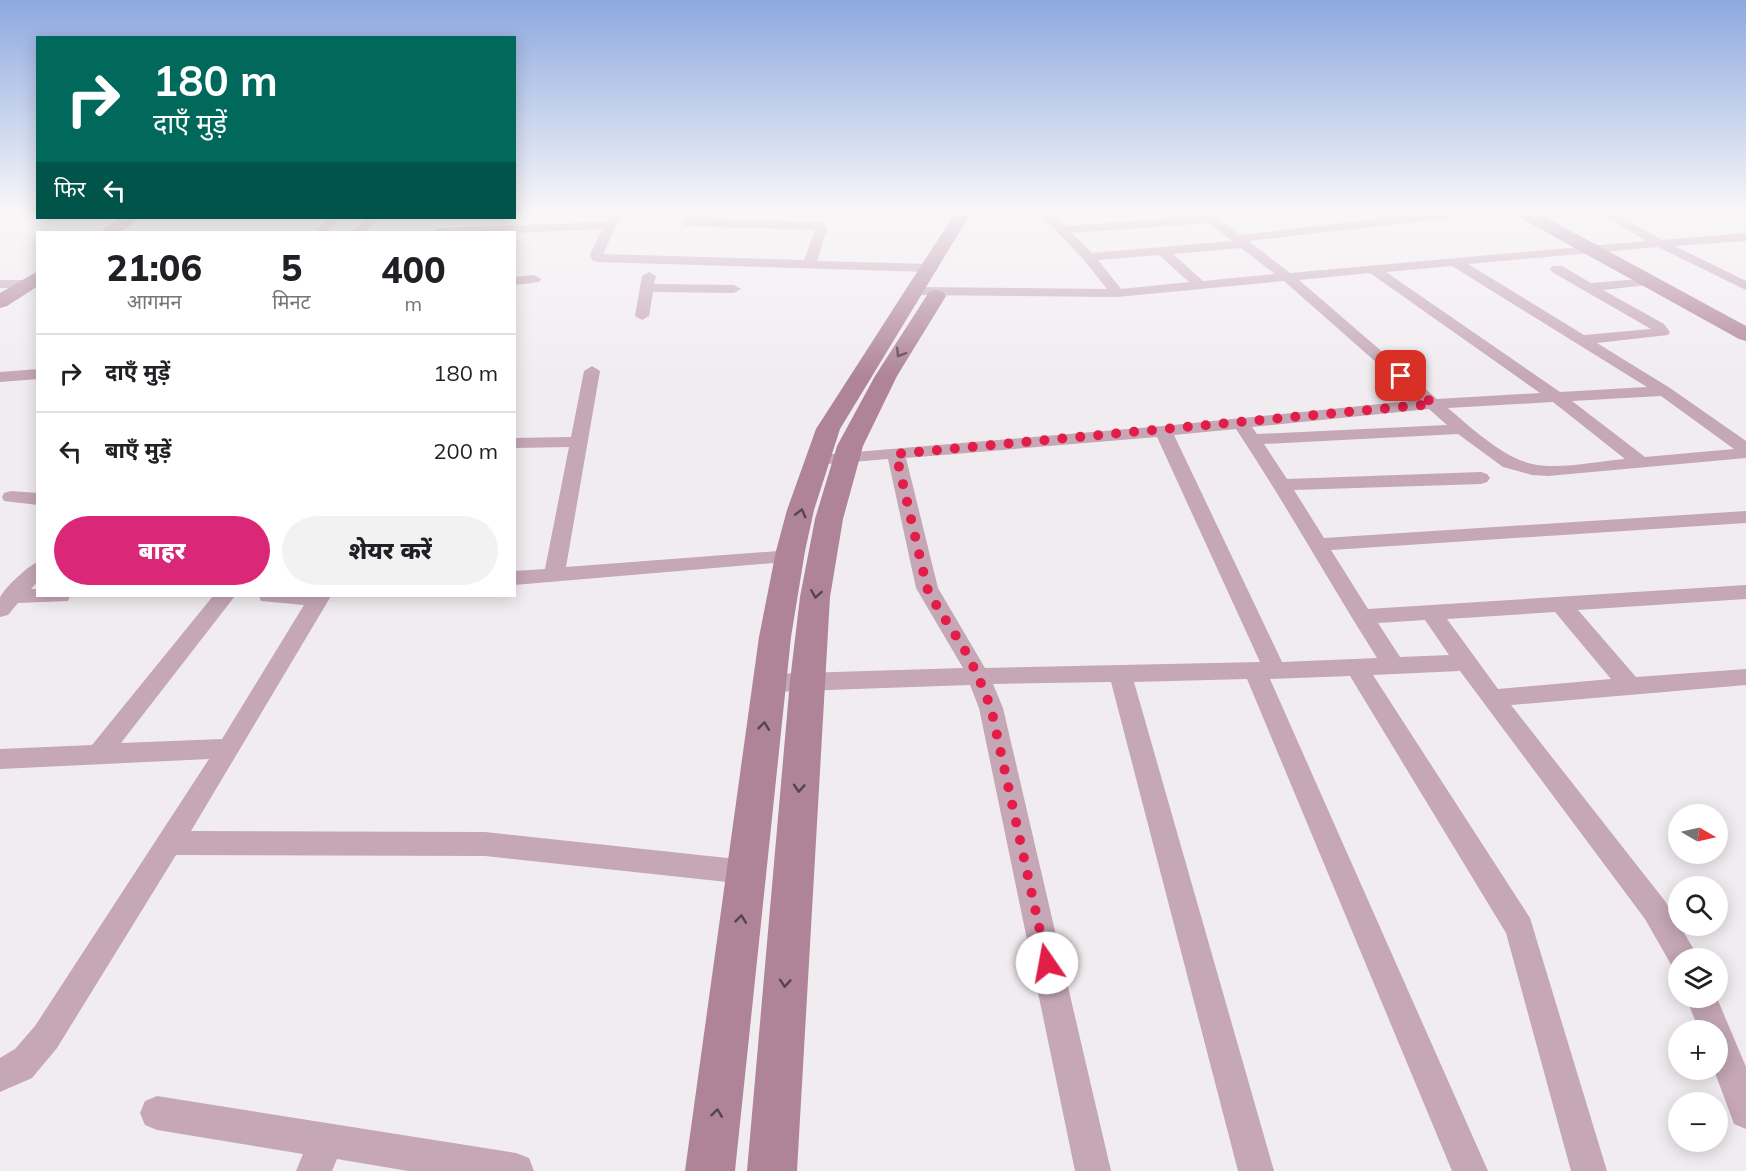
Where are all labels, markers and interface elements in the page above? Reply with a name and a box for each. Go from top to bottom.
text: 180 m [153,54,278,107]
icon: right [54,60,132,138]
text: दाएँ मुड़ें [153,106,227,140]
icon: left [98,174,131,207]
text: फिर [54,175,86,203]
text: 21:06 [106,245,202,290]
text: 5 [281,245,302,290]
text: 400 [381,247,446,292]
text: आगमन [127,289,182,314]
text: मिनट [272,289,311,314]
text: m [405,291,422,316]
one-way arrow [896,346,907,357]
pin [1375,350,1426,401]
icon: right [54,357,87,390]
text: दाएँ मुड़ें [105,358,170,386]
text: 180 m [433,359,498,387]
icon: arrive [1384,359,1417,392]
icon: left [54,435,87,468]
text: बाएँ मुड़ें [105,436,171,464]
text: 200 m [433,437,498,465]
one-way arrow [793,508,806,518]
button: बाहर [54,516,270,585]
button: शेयर करें [282,516,498,585]
one-way arrow [810,589,822,599]
one-way arrow [758,721,770,730]
one-way arrow [793,784,806,793]
north arrow [1668,804,1728,864]
map controls [1668,804,1728,1152]
button: search [1668,876,1728,936]
one-way arrow [734,915,746,924]
position arrow [1015,931,1079,995]
button: layers [1668,948,1728,1008]
one-way arrow [779,978,792,987]
button: + [1668,1020,1728,1080]
button: − [1668,1092,1728,1152]
one-way arrow [710,1108,723,1118]

